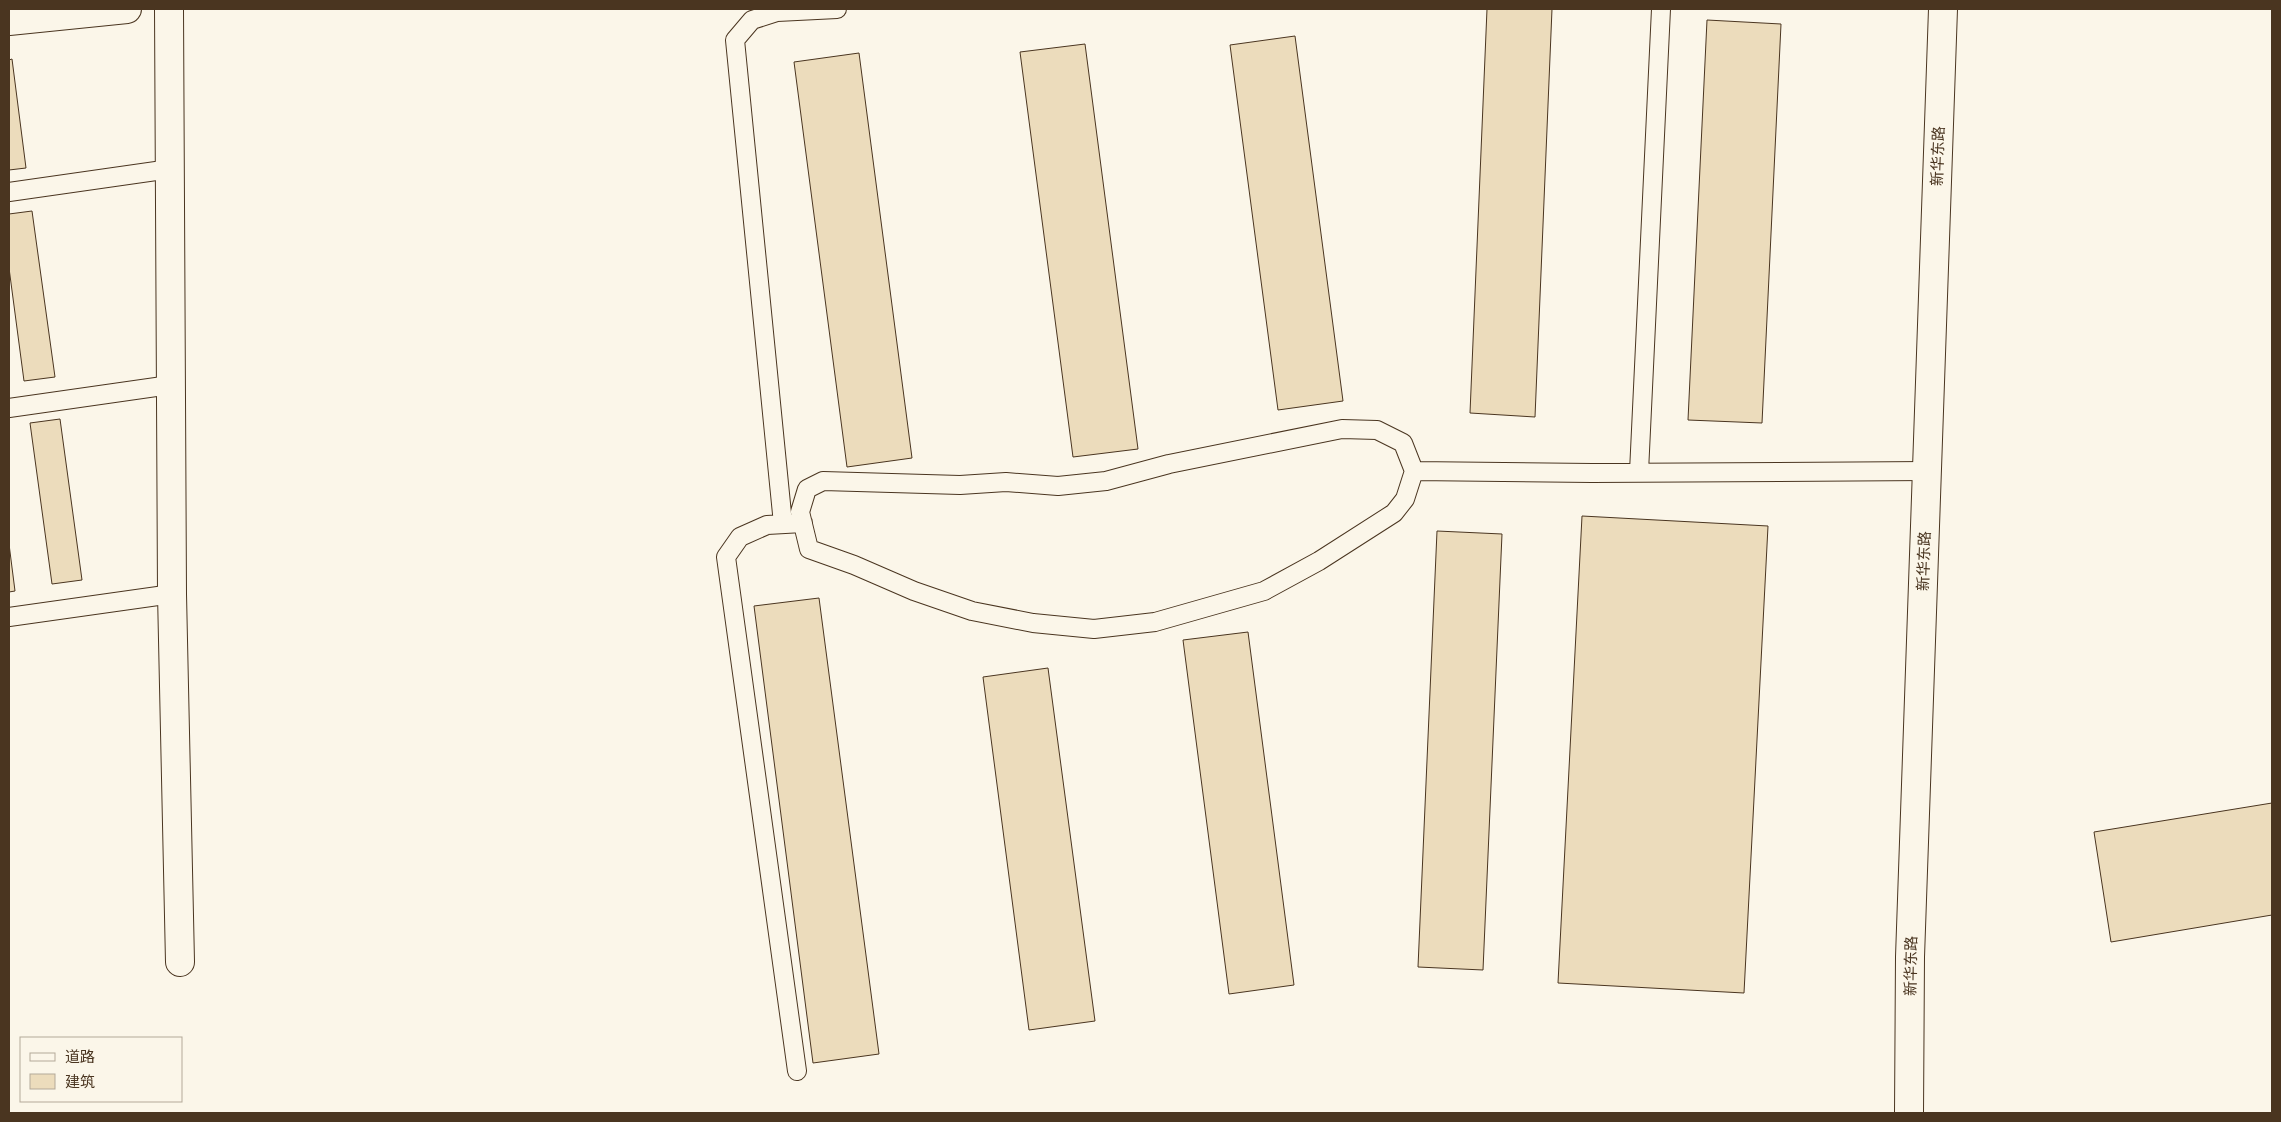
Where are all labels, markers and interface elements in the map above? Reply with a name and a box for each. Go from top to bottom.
street label: 新华东路 [1928,126,1950,186]
street label: 新华东路 [1914,531,1936,591]
street label: 新华东路 [1901,936,1923,996]
legend [20,1037,182,1102]
text: 道路 [65,1049,95,1068]
text: 建筑 [65,1074,95,1093]

